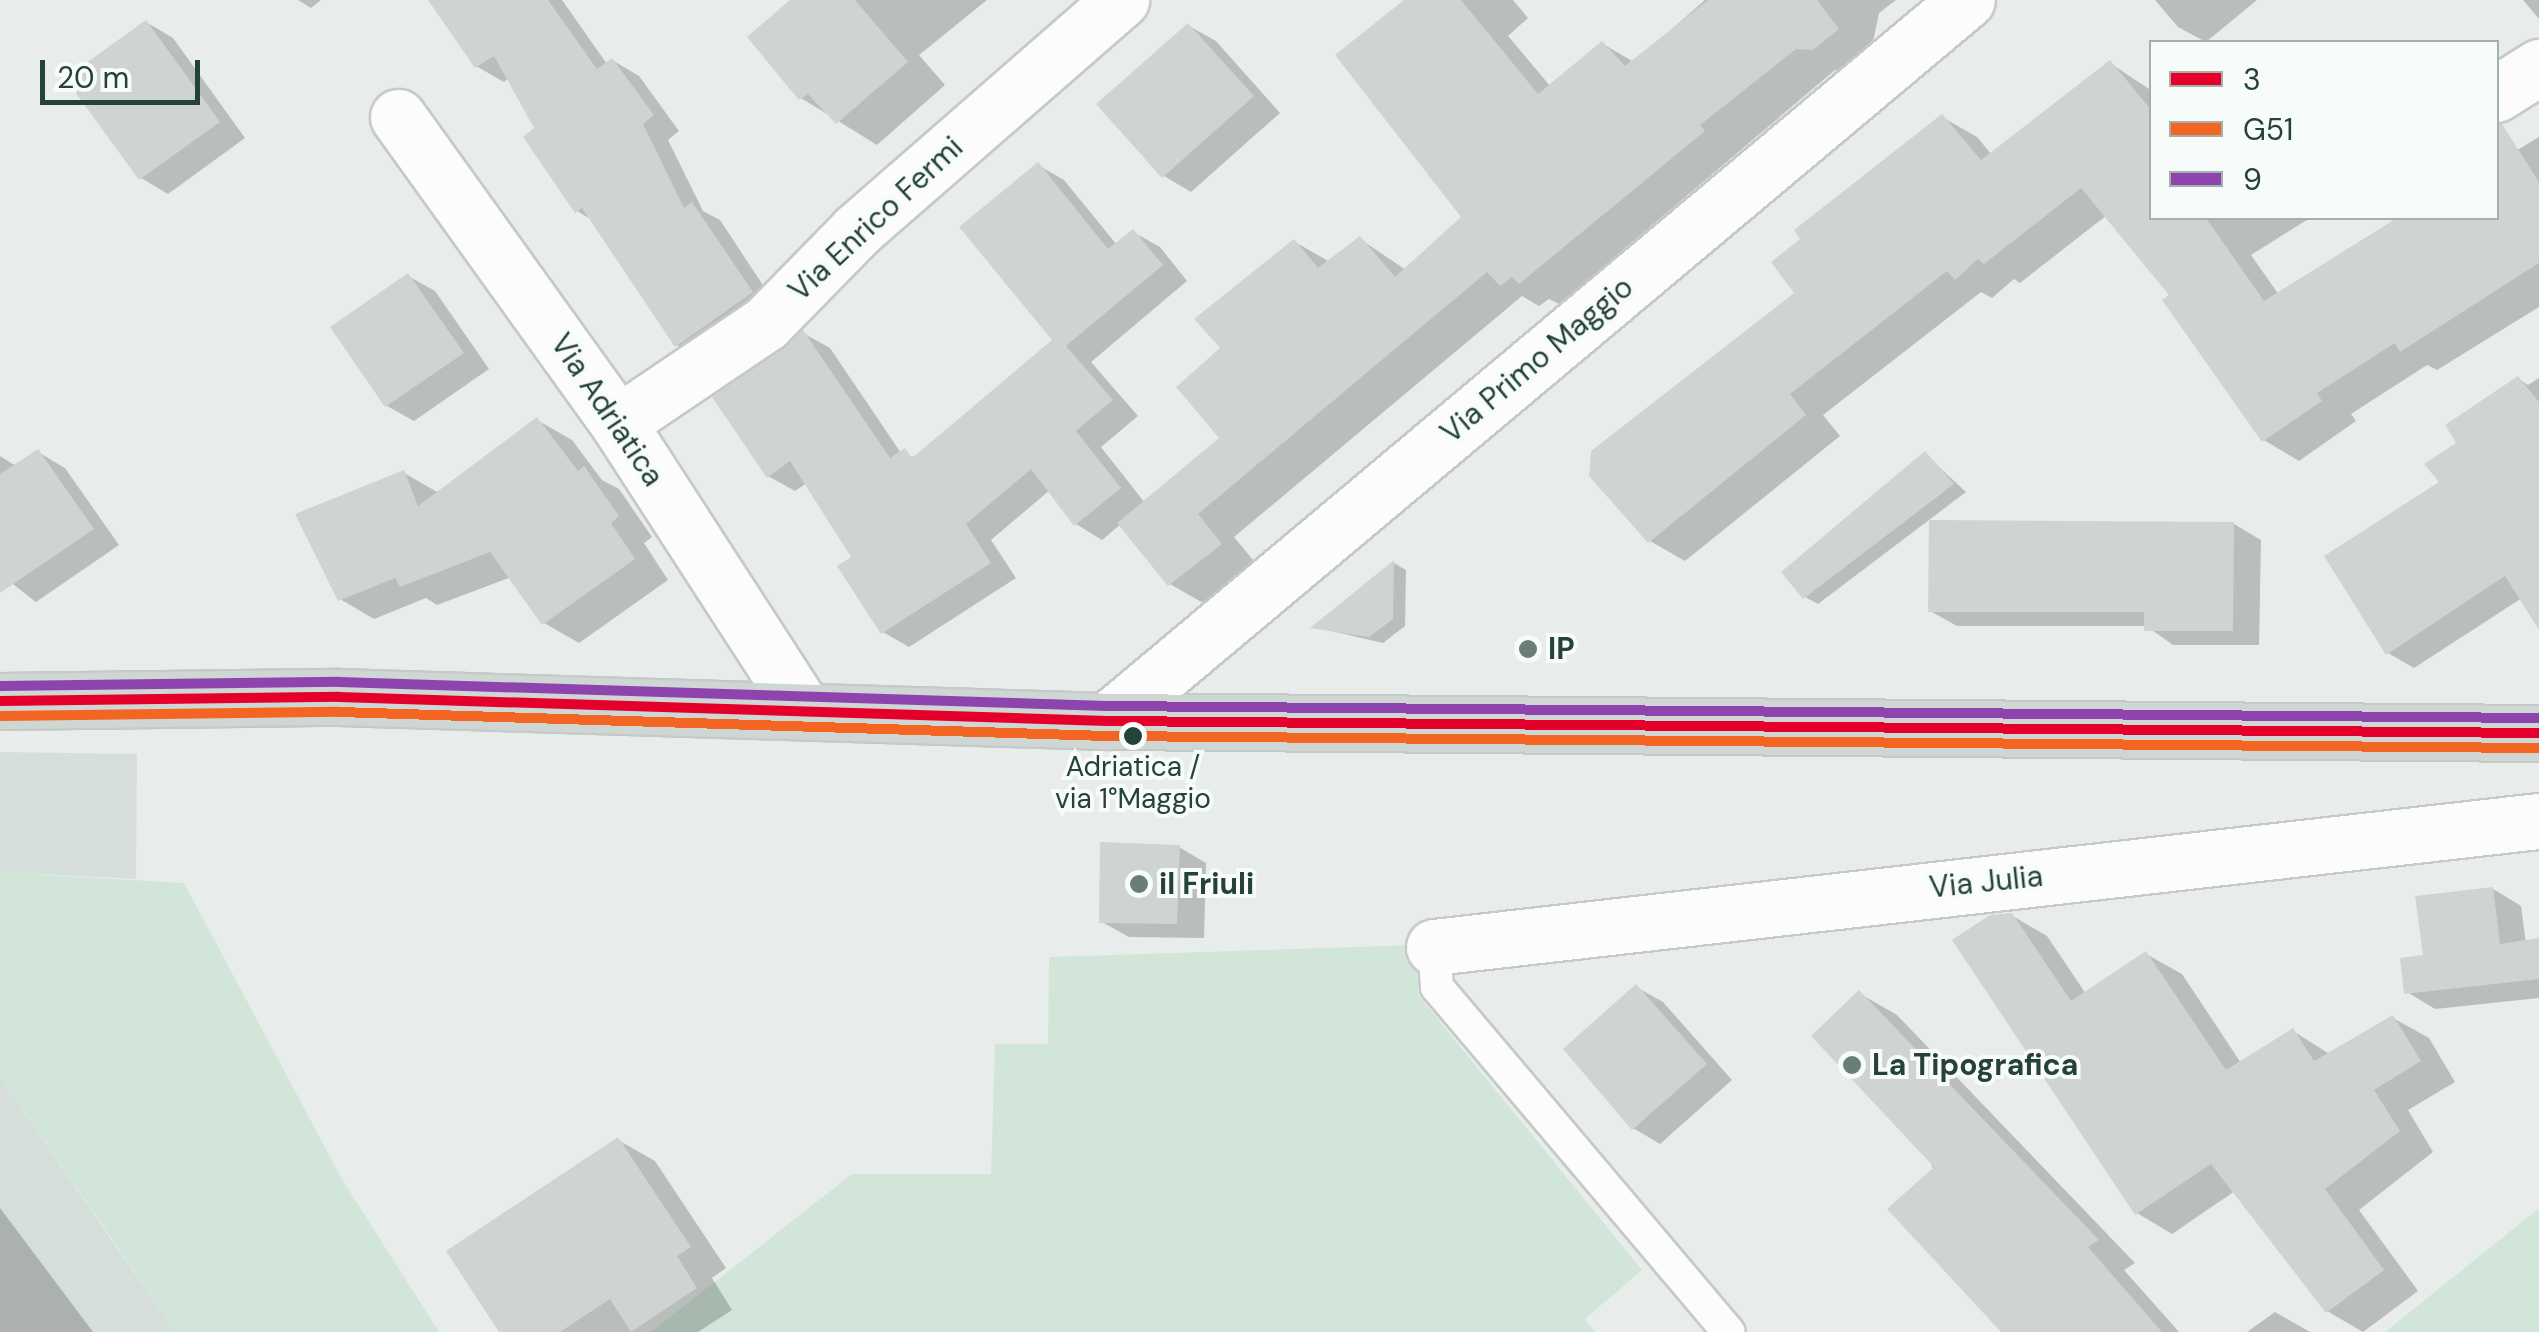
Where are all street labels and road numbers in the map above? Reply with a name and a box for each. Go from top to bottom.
street label: Via Enrico Fermi [782,129,970,309]
street label: Via Primo Maggio [1434,269,1640,451]
street label: Via Adriatica [543,327,671,493]
street label: Via Julia [1927,858,2045,906]

